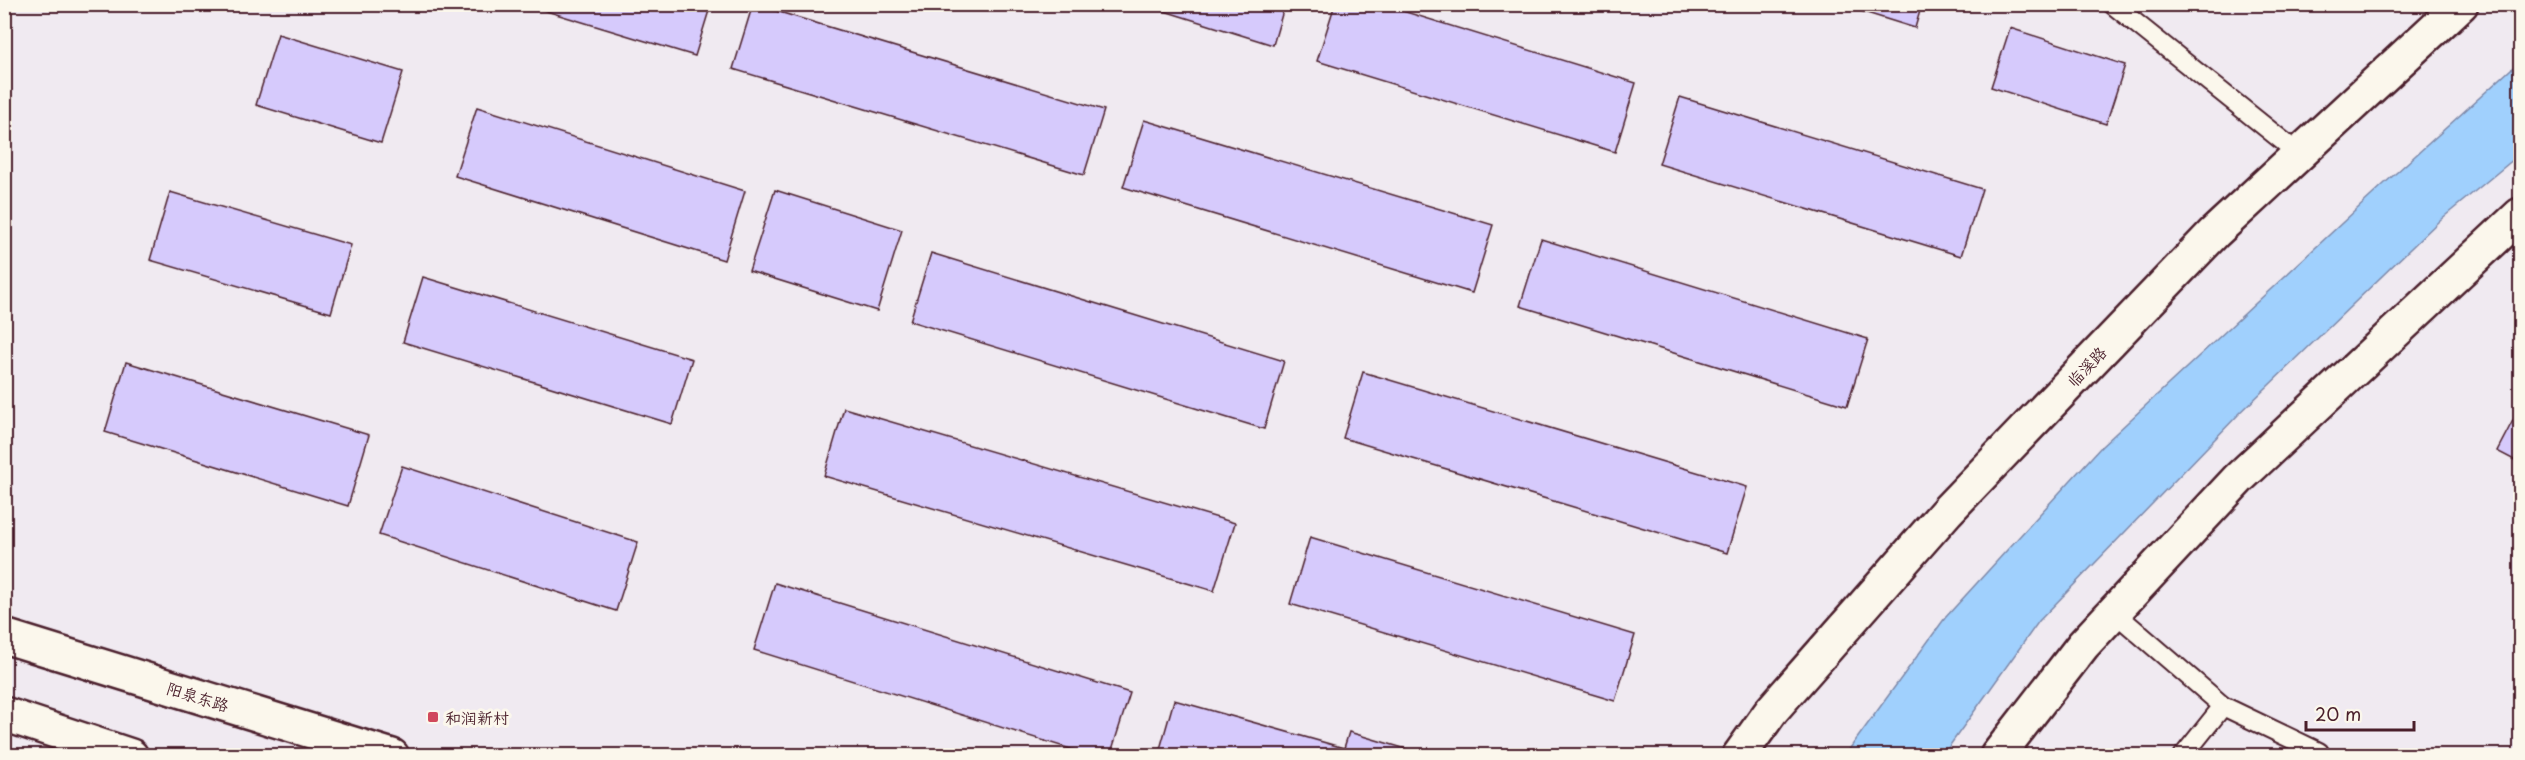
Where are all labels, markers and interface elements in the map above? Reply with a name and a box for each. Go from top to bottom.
street label: 临溪路 [2061,340,2111,392]
street label: 阳泉东路 [164,675,232,717]
scale bar [2306,694,2414,732]
text: 20 m [2315,700,2361,727]
place label: 和润新村 [445,705,509,729]
marker: 和润新村 [426,710,440,724]

